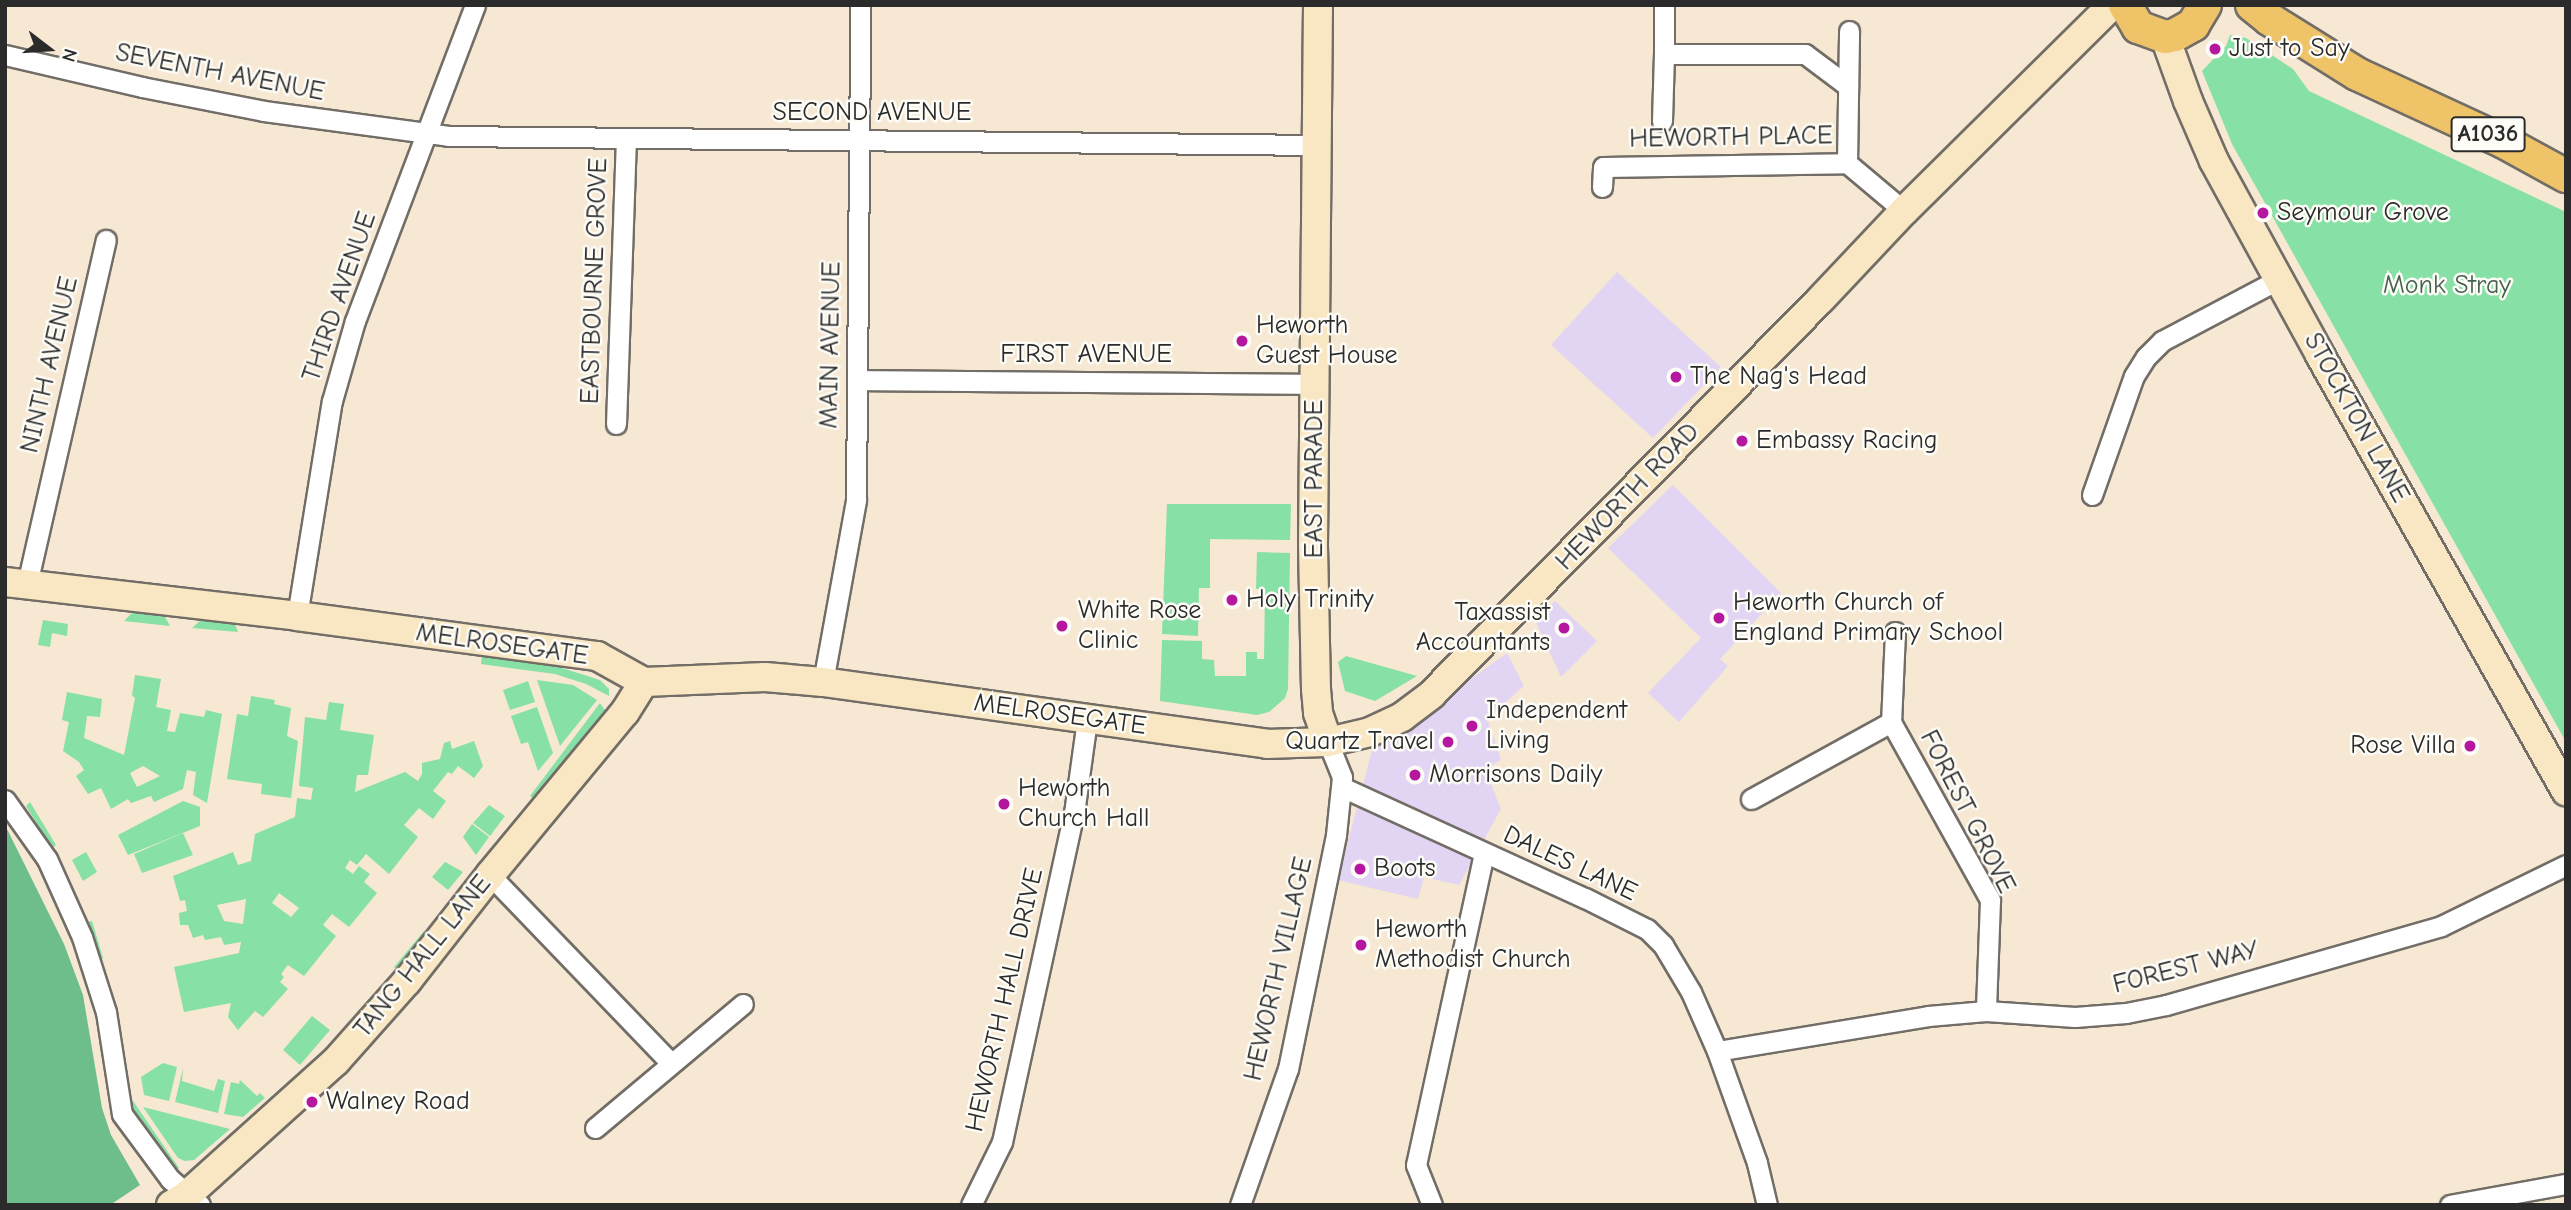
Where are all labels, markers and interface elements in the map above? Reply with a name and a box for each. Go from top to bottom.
north arrow [14,14,84,84]
place label: Just to Say [2229,33,2350,65]
street label: SEVENTH AVENUE [113,37,327,109]
marker: Just to Say [2207,41,2223,57]
text: N [57,46,81,64]
street label: SECOND AVENUE [773,97,971,129]
road number: A1036 [2450,114,2526,154]
street label: HEWORTH PLACE [1629,121,1833,155]
street label: EASTBOURNE GROVE [575,157,615,405]
place label: Seymour Grove [2277,197,2449,229]
marker: Seymour Grove [2255,205,2271,221]
street label: THIRD AVENUE [296,208,384,386]
street label: MAIN AVENUE [814,261,848,429]
park label: Monk Stray [2383,270,2511,302]
street label: NINTH AVENUE [15,274,85,456]
place label: Heworth Guest House [1256,310,1397,372]
street label: STOCKTON LANE [2296,328,2416,508]
marker: Heworth Guest House [1234,333,1250,349]
street label: FIRST AVENUE [1000,339,1172,371]
place label: The Nag's Head [1690,361,1867,393]
marker: The Nag's Head [1668,369,1684,385]
street label: EAST PARADE [1299,400,1331,558]
street label: HEWORTH ROAD [1550,417,1706,577]
place label: Embassy Racing [1756,425,1938,457]
marker: Embassy Racing [1734,433,1750,449]
place label: Holy Trinity [1246,584,1374,616]
place label: Heworth Church of England Primary School [1733,587,2003,648]
marker: Holy Trinity [1224,592,1240,608]
place label: White Rose Clinic [1078,595,1201,656]
place label: Taxassist Accountants [1416,597,1550,658]
marker: Heworth Church of England Primary School [1711,610,1727,626]
marker: White Rose Clinic [1052,616,1072,636]
street label: MELROSEGATE [414,617,590,673]
marker: Taxassist Accountants [1556,620,1572,636]
street label: MELROSEGATE [972,687,1148,743]
place label: Independent Living [1486,695,1627,756]
marker: Independent Living [1464,718,1480,734]
street label: FOREST GROVE [1913,725,2021,899]
place label: Quartz Travel [1285,726,1434,758]
place label: Rose Villa [2350,730,2456,762]
marker: Quartz Travel [1440,734,1456,750]
marker: Rose Villa [2462,738,2478,754]
place label: Morrisons Daily [1429,759,1602,791]
marker: Morrisons Daily [1407,767,1423,783]
place label: Heworth Church Hall [1018,773,1149,834]
marker: Heworth Church Hall [996,796,1012,812]
street label: DALES LANE [1498,819,1642,909]
place label: Boots [1374,853,1436,885]
street label: HEWORTH VILLAGE [1238,854,1320,1084]
marker: Boots [1352,861,1368,877]
street label: HEWORTH HALL DRIVE [959,865,1051,1135]
street label: TANG HALL LANE [348,869,498,1045]
place label: Heworth Methodist Church [1375,914,1571,976]
street label: FOREST WAY [2110,935,2262,1001]
marker: Heworth Methodist Church [1353,937,1369,953]
place label: Walney Road [326,1086,470,1118]
marker: Walney Road [304,1094,320,1110]

